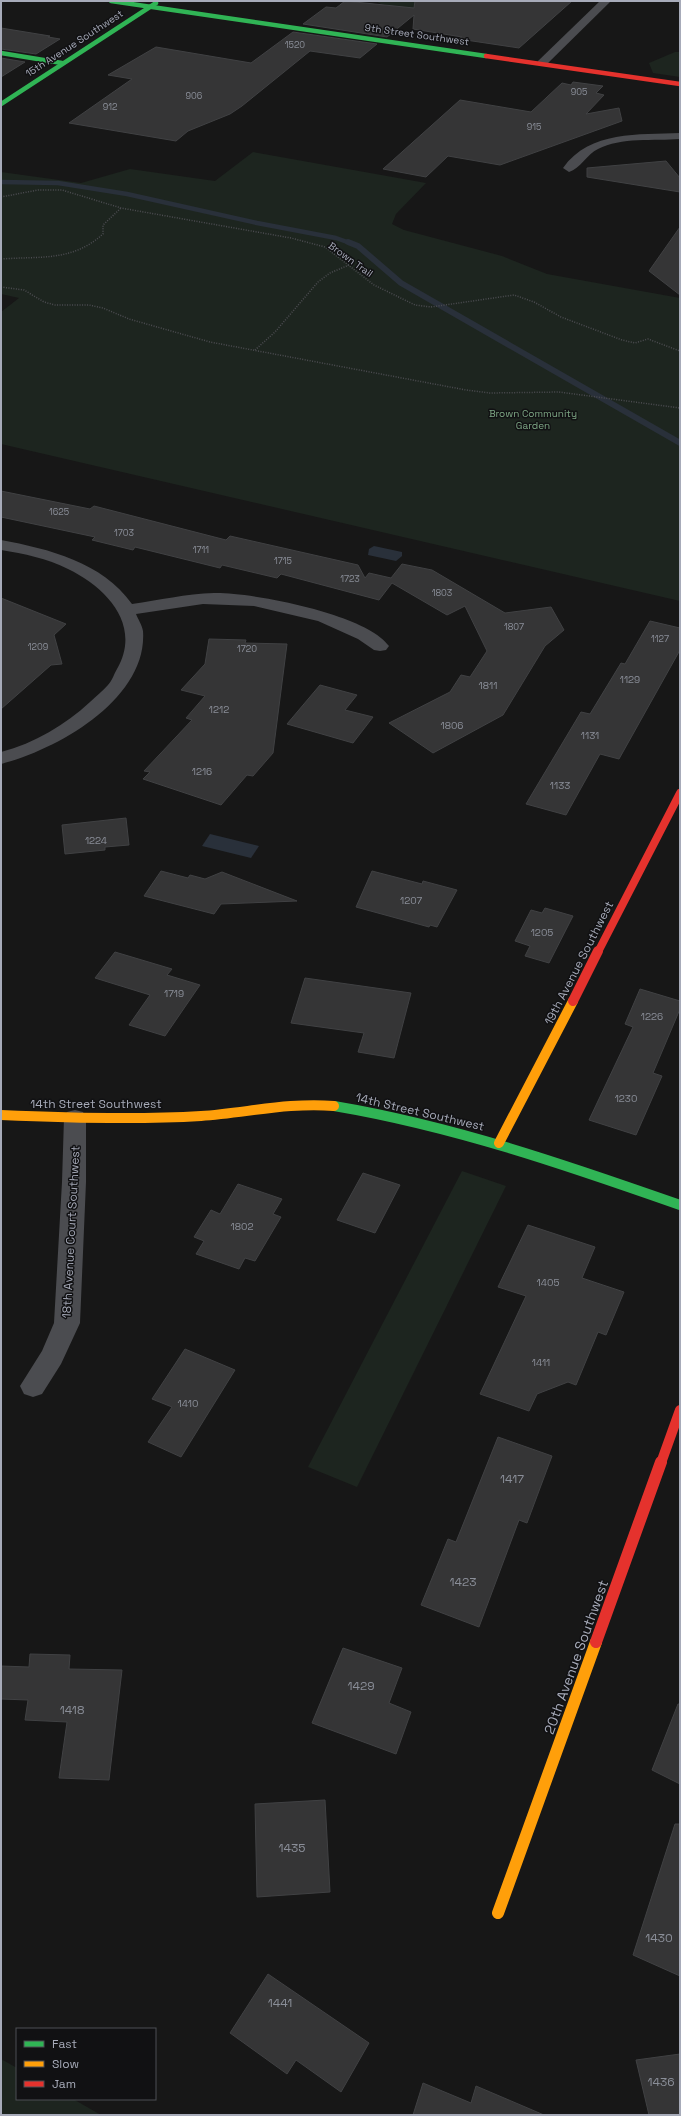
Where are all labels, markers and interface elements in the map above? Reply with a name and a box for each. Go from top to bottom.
street label: 15th Avenue Southwest [23,7,126,80]
street label: 9th Street Southwest [364,21,470,48]
house number: 1520 [285,39,305,51]
house number: 905 [571,86,587,98]
house number: 906 [186,90,203,102]
house number: 912 [103,101,117,113]
house number: 915 [527,121,541,133]
street label: Brown Trail [326,239,376,280]
park label: Brown Community Garden [489,407,577,432]
house number: 1625 [49,506,69,518]
house number: 1703 [114,527,134,539]
house number: 1711 [193,544,209,556]
house number: 1715 [274,555,292,567]
house number: 1723 [340,573,360,585]
house number: 1803 [432,587,452,599]
house number: 1807 [504,621,524,633]
house number: 1127 [651,633,669,645]
house number: 1209 [28,641,48,653]
house number: 1720 [237,643,257,655]
house number: 1129 [620,673,640,686]
house number: 1811 [479,679,497,692]
house number: 1212 [209,703,229,716]
house number: 1806 [441,719,463,732]
house number: 1131 [581,729,599,742]
house number: 1216 [192,765,212,778]
house number: 1133 [550,779,570,792]
house number: 1224 [85,834,107,847]
house number: 1207 [400,894,422,907]
street label: 19th Avenue Southwest [541,898,617,1028]
house number: 1205 [531,926,553,939]
house number: 1719 [164,987,184,1000]
house number: 1226 [641,1010,663,1023]
street label: 14th Street Southwest [354,1089,486,1135]
house number: 1230 [615,1092,637,1105]
street label: 14th Street Southwest [30,1096,162,1112]
street label: 18th Avenue Court Southwest [58,1145,84,1319]
house number: 1802 [231,1220,253,1233]
house number: 1405 [537,1276,559,1289]
house number: 1411 [532,1356,550,1369]
house number: 1410 [178,1397,198,1410]
house number: 1417 [500,1471,524,1487]
house number: 1423 [450,1574,476,1590]
street label: 20th Avenue Southwest [540,1577,612,1737]
house number: 1429 [347,1678,375,1694]
house number: 1418 [60,1702,84,1718]
house number: 1435 [279,1840,305,1856]
house number: 1430 [645,1930,673,1946]
house number: 1441 [268,1995,292,2011]
legend [16,2028,156,2100]
text: Fast [52,2036,77,2052]
text: Slow [52,2056,79,2072]
house number: 1436 [647,2074,675,2090]
text: Jam [52,2076,76,2092]

